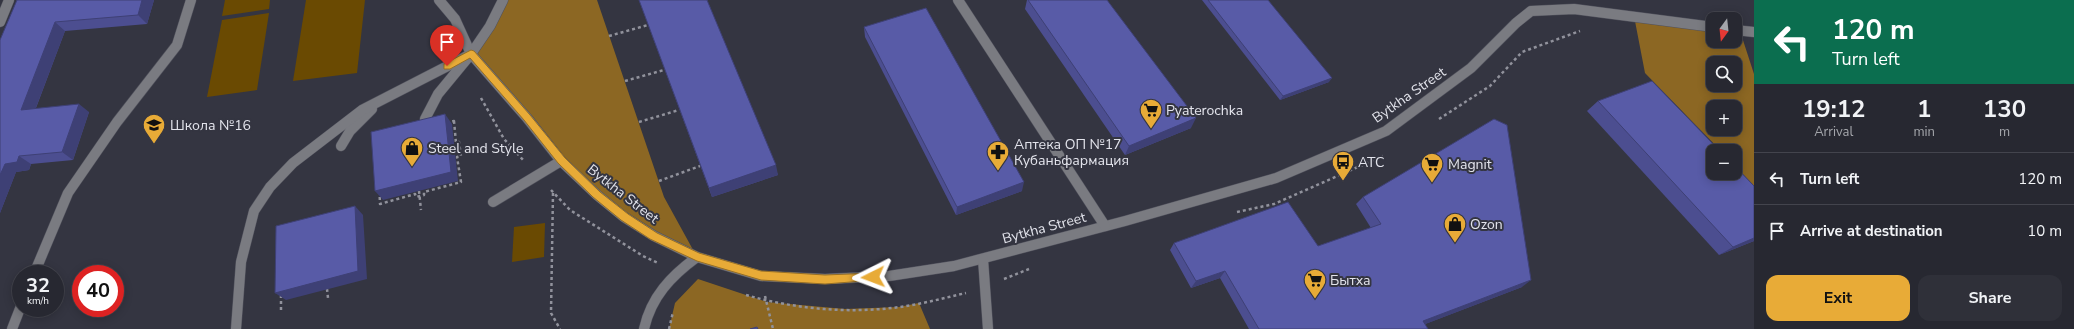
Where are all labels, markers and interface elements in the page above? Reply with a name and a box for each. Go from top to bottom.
text: 120 m [1832,11,1915,49]
north arrow [1706,12,1742,48]
map controls [1706,12,1742,180]
icon: left [1766,16,1818,68]
pin [430,25,464,66]
icon: arrive [436,31,458,53]
text: Turn left [1832,47,1900,71]
button: search [1706,56,1742,92]
street label: Bytkha Street [1368,63,1450,127]
text: 19:12 [1802,93,1865,125]
text: 1 [1917,93,1931,125]
text: 130 [1983,93,2026,125]
supermarket icon: Pyaterochka [1138,97,1164,130]
button: + [1706,100,1742,136]
place label: Pyaterochka [1166,101,1243,120]
school or university icon: Школа №16 [141,112,167,145]
place label: Школа №16 [170,116,251,135]
text: Arrival [1814,123,1853,141]
text: min [1913,123,1935,141]
text: m [1999,123,2010,141]
shop icon: Steel and Style [399,135,425,168]
place label: Аптека ОП №17 Кубаньфармация [1014,135,1129,170]
place label: Steel and Style [428,139,523,158]
pharmacy icon: Аптека ОП №17 Кубаньфармация [985,139,1011,172]
button: − [1706,144,1742,180]
bus stop icon: АТС [1330,149,1356,182]
supermarket icon: Magnit [1419,151,1445,184]
place label: АТС [1358,153,1384,172]
place label: Magnit [1448,155,1492,174]
street label: Bytkha Street [583,160,663,228]
icon: left [1766,168,1788,190]
text: Turn left [1800,169,1859,189]
text: 120 m [2018,169,2062,189]
street label: Bytkha Street [1000,208,1088,248]
shop icon: Ozon [1442,211,1468,244]
place label: Ozon [1470,215,1503,234]
icon: arrive [1766,220,1788,242]
text: Arrive at destination [1800,221,1943,241]
text: 10 m [2027,221,2062,241]
position arrow [852,256,894,298]
speed limit sign: 40 [72,265,124,317]
supermarket icon: Бытха [1302,267,1328,300]
place label: Бытха [1330,271,1371,290]
text: 32 [26,272,50,299]
button: Exit [1766,275,1910,321]
button: Share [1918,275,2062,321]
text: km/h [27,294,49,308]

